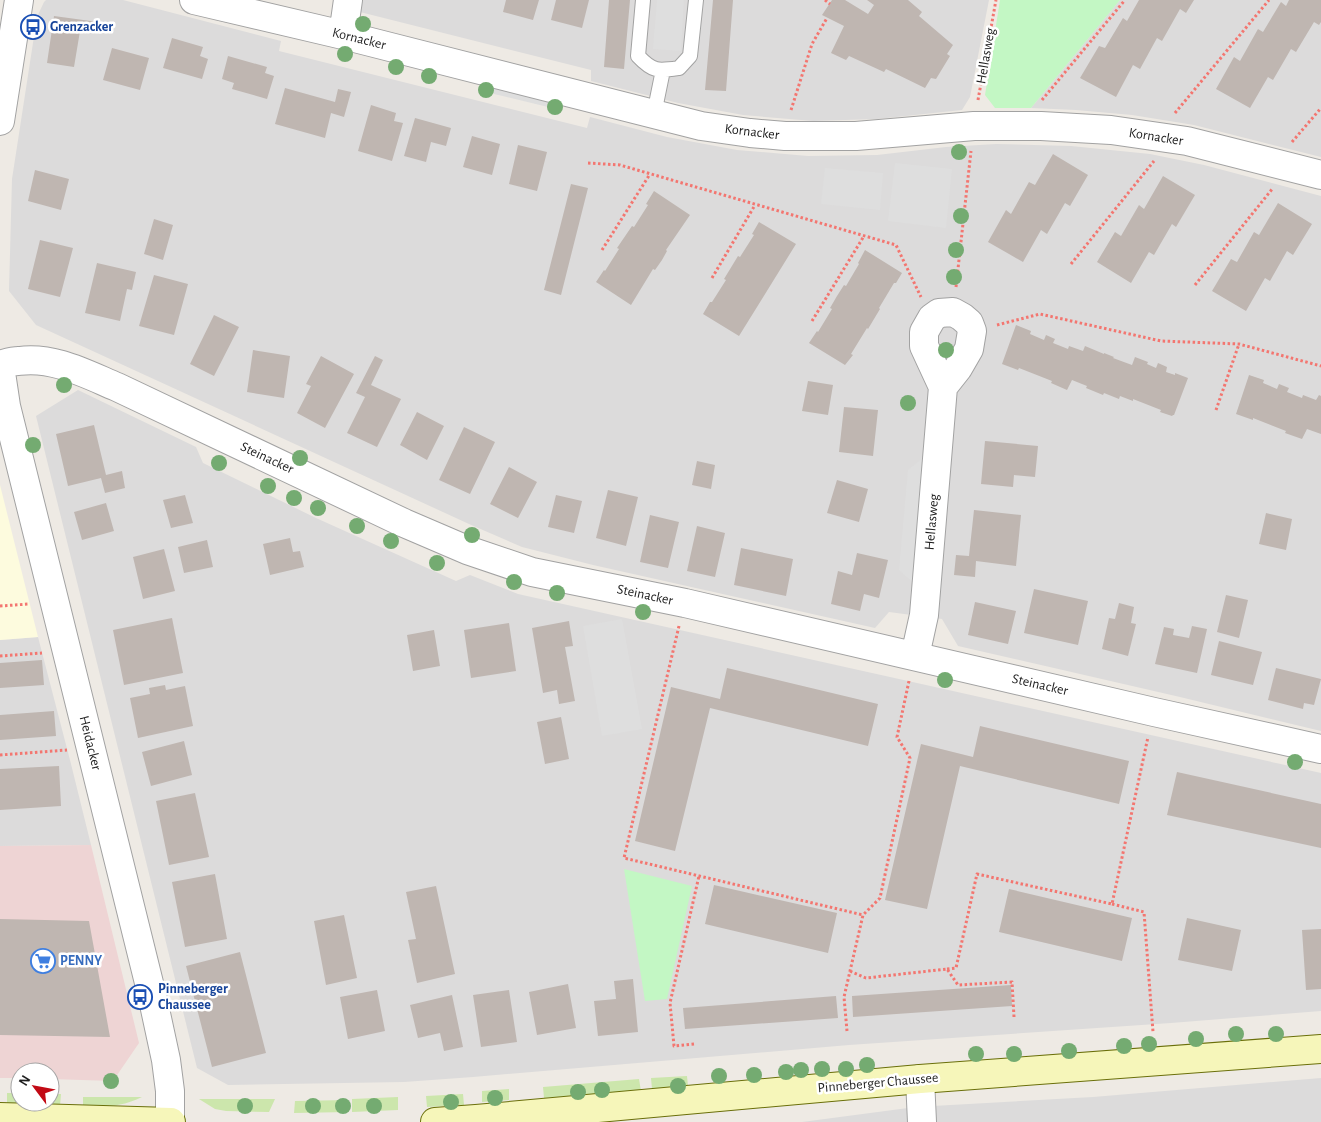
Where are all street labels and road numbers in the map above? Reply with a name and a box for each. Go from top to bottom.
street label: Kornacker [331,26,388,53]
street label: Hellasweg [974,27,998,85]
street label: Kornacker [724,122,781,142]
street label: Kornacker [1128,126,1185,148]
street label: Steinacker [238,440,296,477]
street label: Hellasweg [923,493,941,551]
street label: Steinacker [616,582,675,608]
street label: Steinacker [1011,672,1070,698]
street label: Heidacker [77,714,104,772]
street label: Pinneberger Chaussee [817,1071,939,1095]

